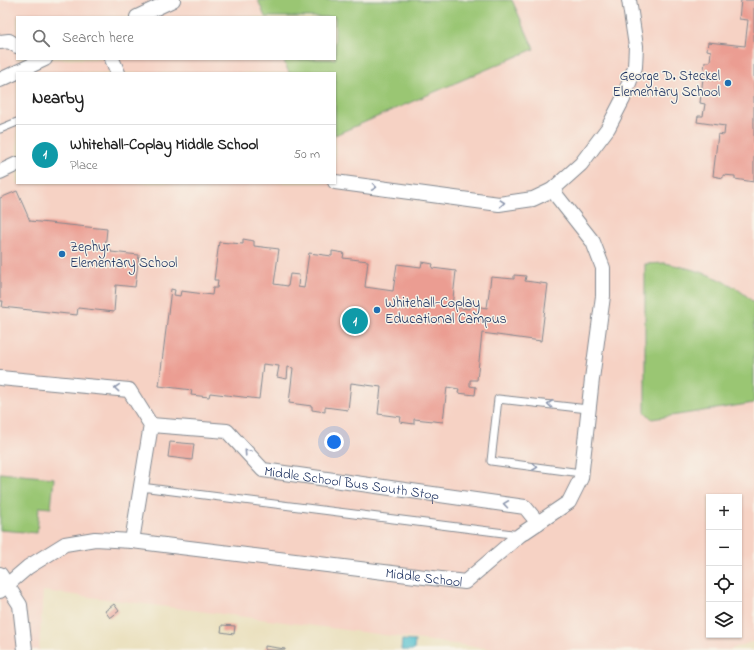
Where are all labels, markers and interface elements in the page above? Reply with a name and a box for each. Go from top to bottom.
search box [16,16,336,60]
icon: search [30,27,52,49]
text: Search here [62,27,134,49]
place label: George D. Steckel Elementary School [613,66,720,104]
marker: George D. Steckel Elementary School [723,78,733,88]
text: Nearby [32,86,84,111]
text: Whitehall-Coplay Middle School [70,134,258,156]
text: 1 [43,145,47,164]
text: 50 m [294,145,320,164]
text: Place [70,156,98,175]
one-way arrow [371,182,377,191]
one-way arrow [499,199,506,208]
place label: Zephyr Elementary School [70,237,177,275]
marker: Zephyr Elementary School [57,249,67,259]
place label: Whitehall-Coplay Educational Campus [385,293,507,330]
marker: Whitehall-Coplay Educational Campus [372,305,382,315]
pin: 1 [342,306,368,336]
one-way arrow [114,384,120,393]
one-way arrow [547,400,553,409]
your location [324,432,344,452]
one-way arrow [244,449,251,457]
street label: Middle School Bus South Stop [263,461,441,507]
one-way arrow [532,462,538,471]
map controls [706,494,742,638]
button: + [706,494,742,530]
one-way arrow [503,500,509,509]
button: − [706,530,742,566]
street label: Middle School [384,563,463,594]
button: locate [706,566,742,602]
button: layers [706,602,742,638]

